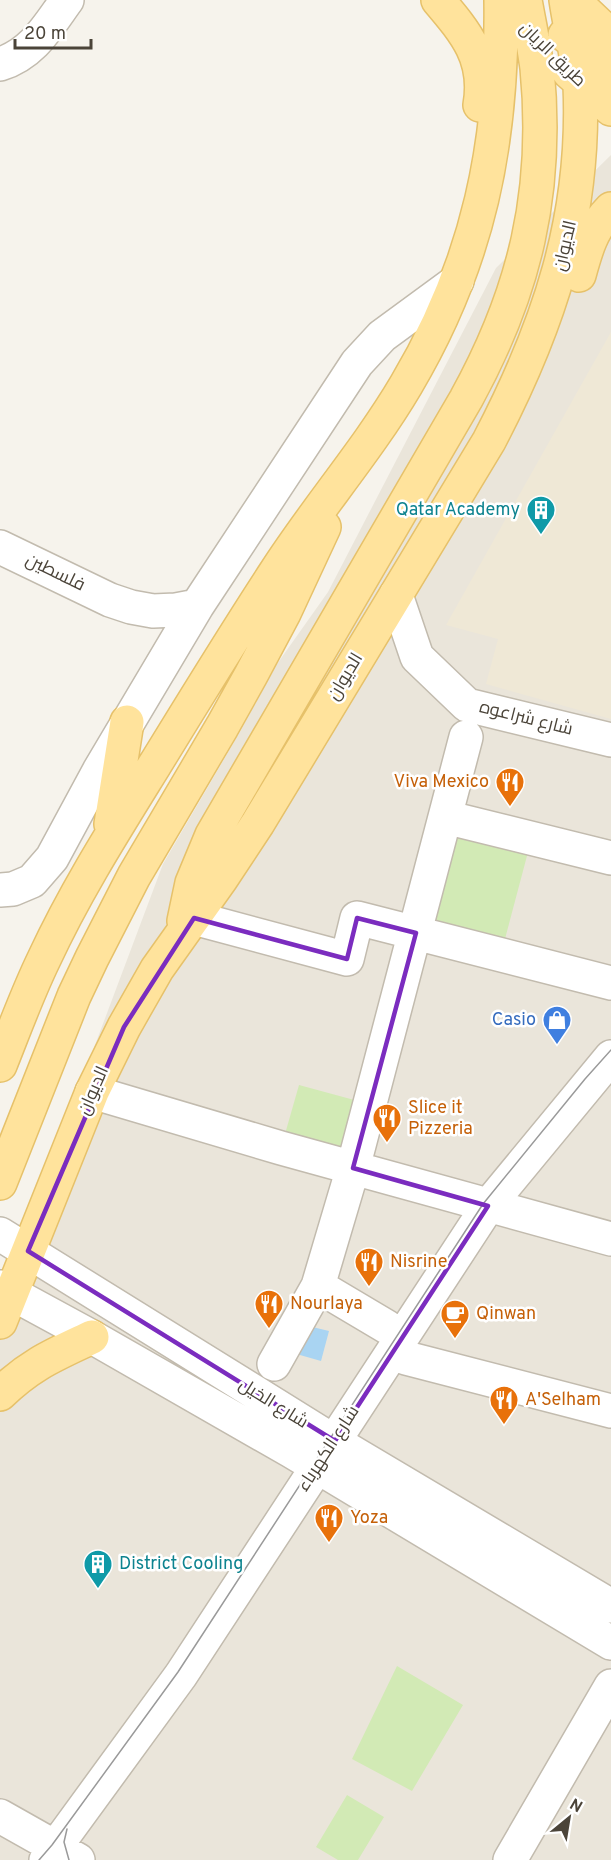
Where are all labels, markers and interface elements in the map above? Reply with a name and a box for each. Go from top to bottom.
scale bar [15,12,92,50]
street label: طريق الريان [514,18,590,92]
text: 20 m [24,23,66,46]
street label: الديوان [549,218,583,274]
building icon: Qatar Academy [525,494,557,536]
place label: Qatar Academy [396,499,520,522]
street label: فلسطين [22,549,88,597]
street label: الديوان [323,649,369,705]
street label: شارع شراعوه [477,696,575,742]
restaurant icon: Viva Mexico [494,766,526,808]
place label: Viva Mexico [393,771,489,794]
shop icon: Casio [541,1004,573,1046]
place label: Casio [492,1009,536,1032]
street label: الديوان [73,1063,115,1119]
place label: Slice it Pizzeria [408,1097,473,1141]
restaurant icon: Slice it Pizzeria [371,1102,403,1144]
restaurant icon: Nisrine [353,1246,385,1288]
place label: Nisrine [390,1251,447,1274]
restaurant icon: Nourlaya [253,1288,285,1330]
place label: Nourlaya [290,1293,363,1316]
cafe icon: Qinwan [439,1298,471,1340]
place label: Qinwan [476,1303,536,1326]
street label: شارع الخيل [234,1374,312,1434]
restaurant icon: A'Selham [488,1384,520,1426]
place label: A'Selham [525,1389,601,1412]
street label: شارع الكهرباء [293,1402,365,1496]
restaurant icon: Yoza [313,1502,345,1544]
place label: Yoza [350,1507,388,1530]
building icon: District Cooling [82,1548,114,1590]
place label: District Cooling [119,1553,243,1576]
north arrow [539,1788,599,1848]
text: N [566,1795,585,1818]

